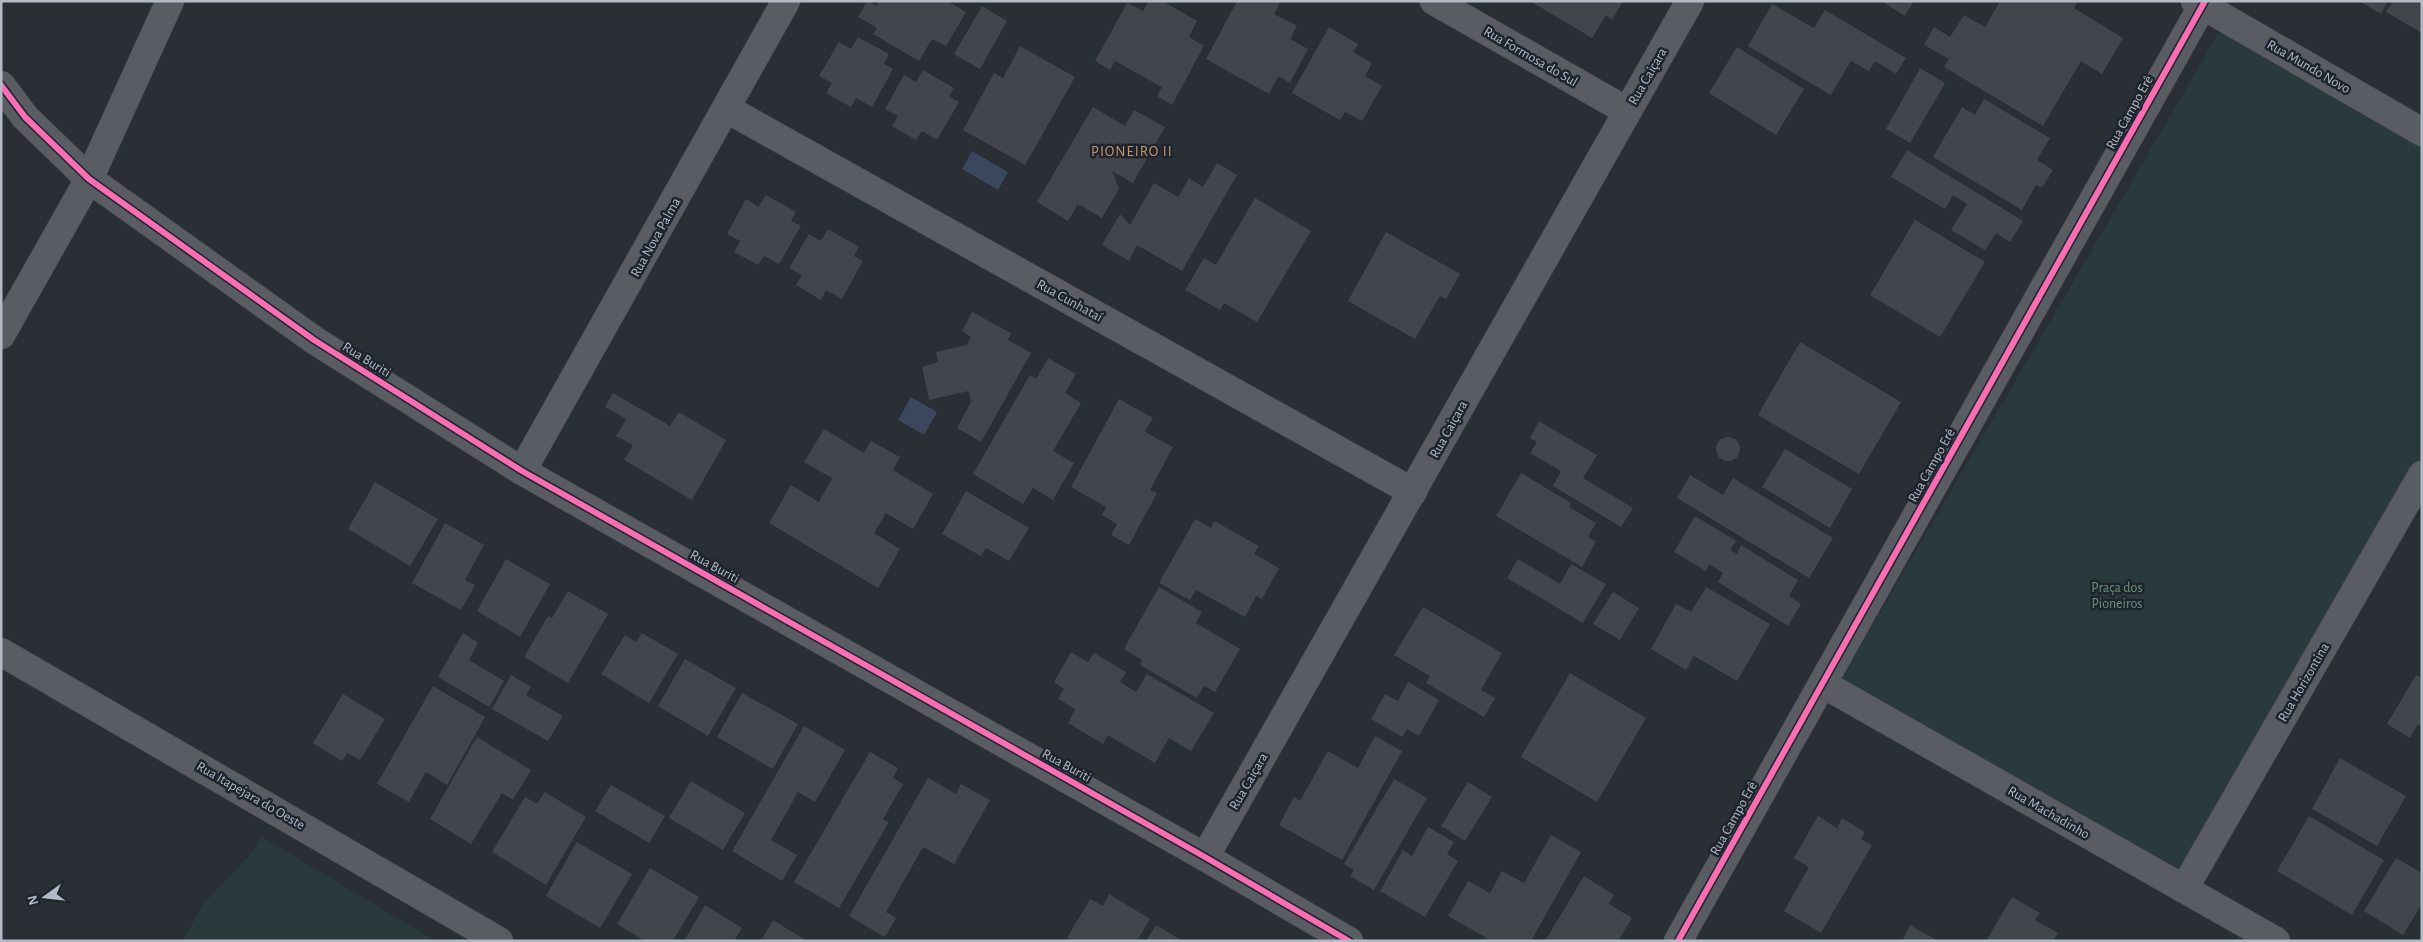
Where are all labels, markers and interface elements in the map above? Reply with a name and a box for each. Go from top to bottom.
street label: Rua Formosa do Sul [1481,24,1580,89]
street label: Rua Mundo Novo [2265,37,2353,96]
street label: Rua Caiçara [1626,45,1670,107]
street label: Rua Campo Erê [2104,73,2156,152]
district label: PIONEIRO II [1091,144,1173,159]
street label: Rua Nova Palma [628,195,684,280]
street label: Rua Cunhataí [1034,277,1105,325]
street label: Rua Buriti [340,340,393,380]
street label: Rua Caiçara [1427,398,1471,460]
street label: Rua Campo Erê [1906,426,1958,505]
street label: Rua Buriti [688,548,741,586]
park label: Praça dos Pioneiros [2091,581,2143,611]
street label: Rua Horizontina [2276,640,2332,724]
street label: Rua Buriti [1040,747,1093,785]
street label: Rua Caiçara [1227,750,1271,812]
street label: Rua Itapejara do Oeste [194,759,307,833]
street label: Rua Campo Erê [1708,779,1760,858]
street label: Rua Machadinho [2005,784,2092,842]
north arrow [20,872,70,922]
text: N [25,894,41,907]

